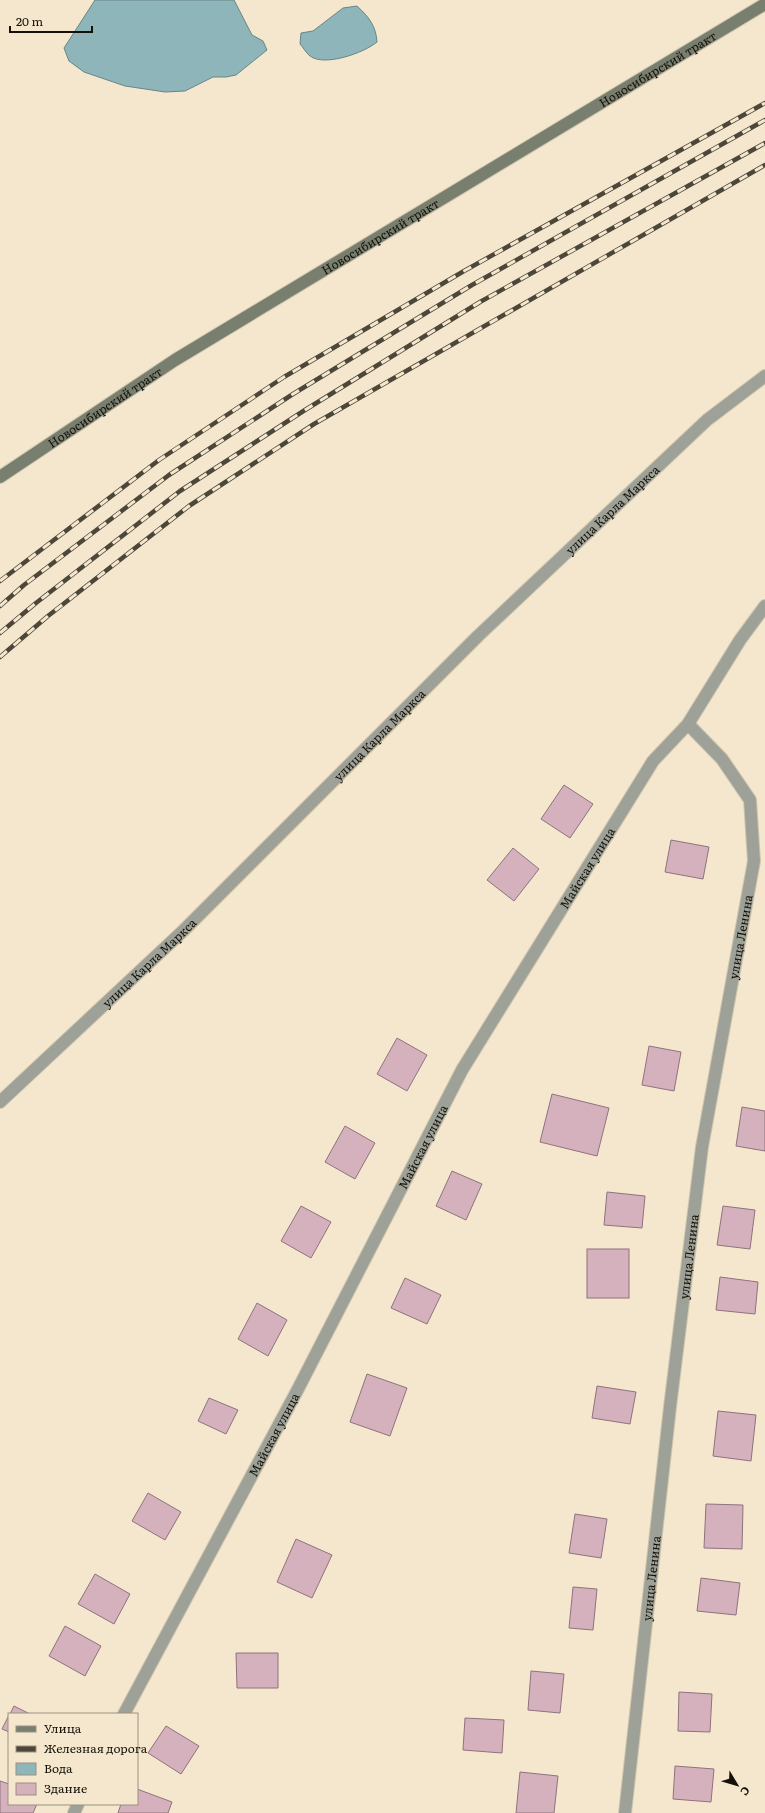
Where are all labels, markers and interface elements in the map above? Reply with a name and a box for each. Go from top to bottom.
scale bar [10,8,92,34]
text: 20 m [16,12,43,30]
street label: Новосибирский тракт [595,26,720,111]
street label: Новосибирский тракт [318,194,442,279]
street label: Новосибирский тракт [44,362,166,452]
street label: улица Карла Маркса [561,460,664,558]
street label: улица Карла Маркса [329,684,430,785]
street label: Майская улица [555,823,619,912]
street label: улица Ленина [724,893,757,981]
street label: улица Карла Маркса [98,914,200,1011]
street label: Майская улица [393,1101,452,1192]
street label: улица Ленина [674,1212,703,1300]
street label: Майская улица [244,1389,304,1480]
street label: улица Ленина [637,1534,665,1622]
legend [8,1713,138,1805]
text: Улица [44,1719,82,1737]
text: Железная дорога [44,1739,148,1757]
text: Вода [44,1759,73,1777]
north arrow [717,1765,757,1805]
text: Здание [44,1779,87,1797]
text: С [737,1784,754,1800]

